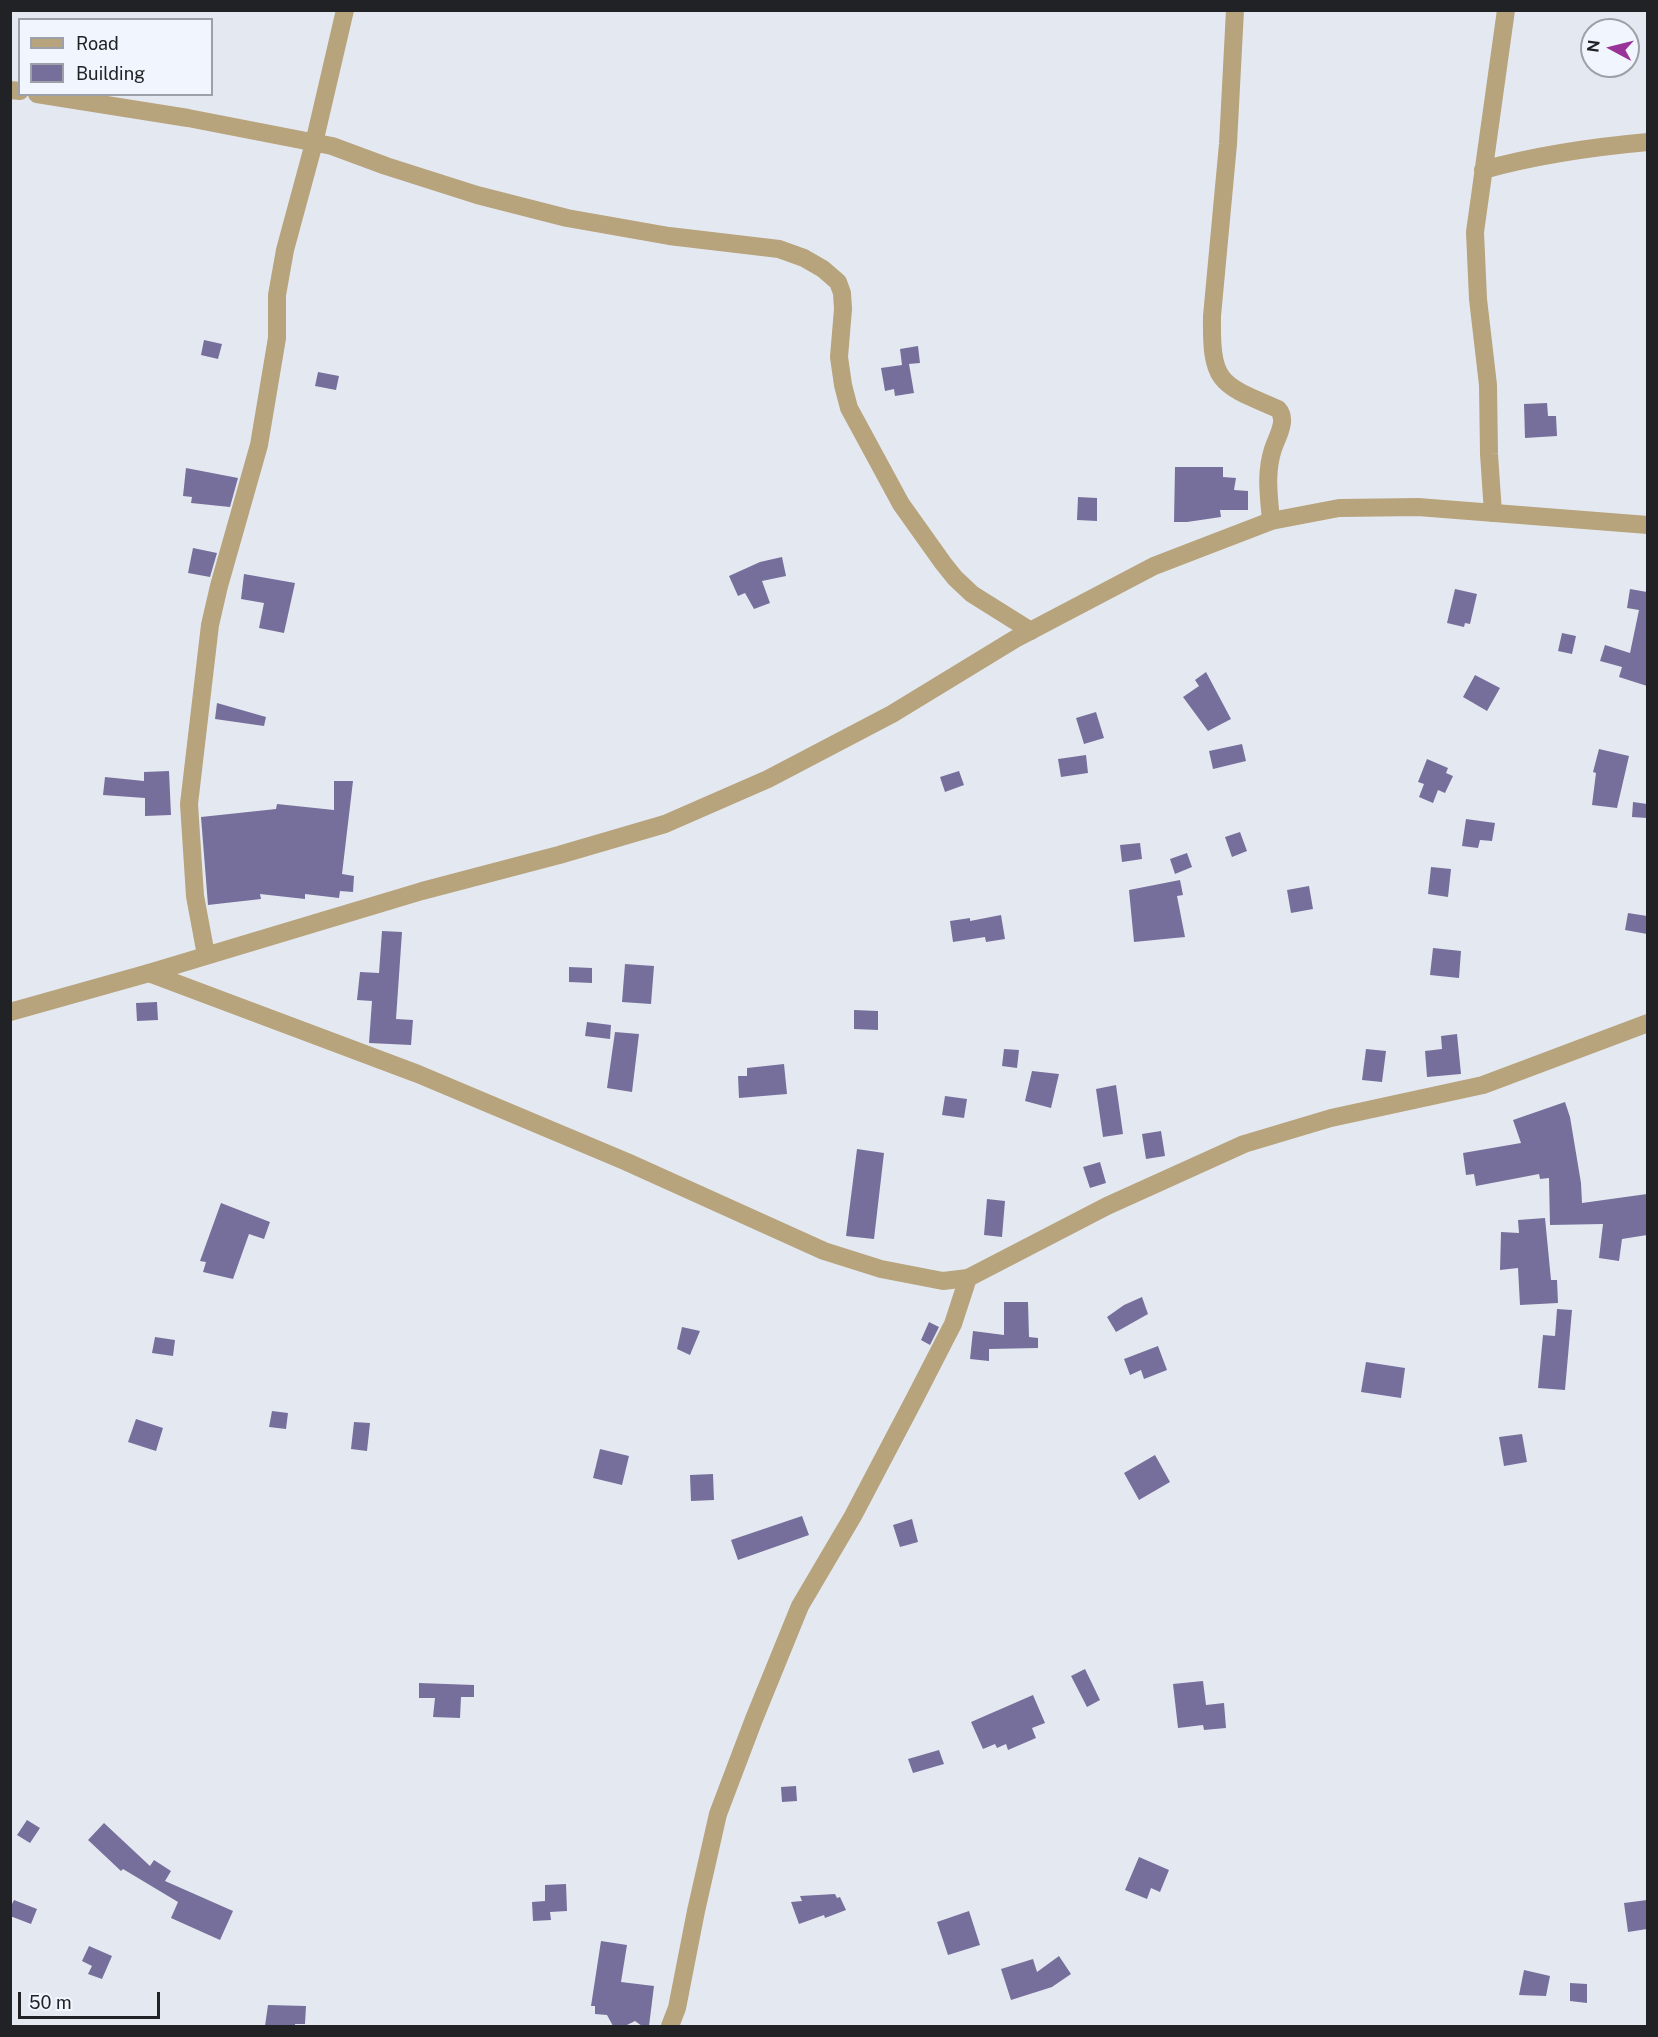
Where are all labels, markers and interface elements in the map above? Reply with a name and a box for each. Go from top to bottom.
legend [18,18,213,96]
north arrow [1580,18,1640,78]
text: Road [76,33,119,54]
text: N [1583,39,1604,53]
text: Building [76,63,145,84]
scale bar [21,1980,164,2018]
text: 50 m [29,1992,72,2013]

